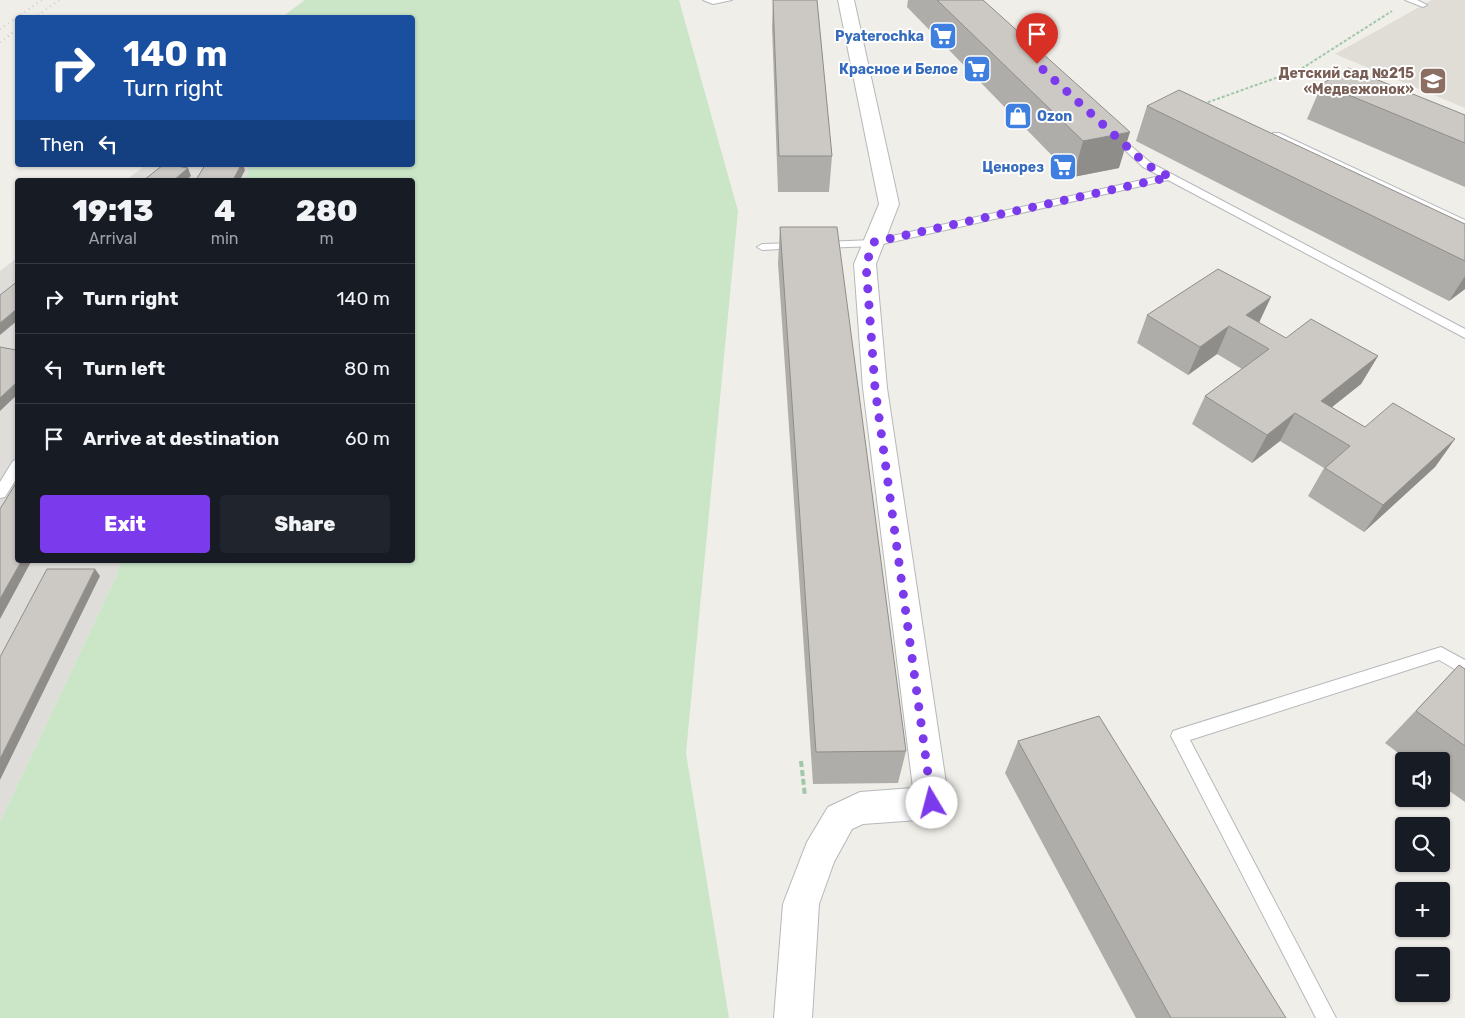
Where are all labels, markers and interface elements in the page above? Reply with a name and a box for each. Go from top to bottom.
pin [1016,13,1058,64]
icon: arrive [1023,20,1051,48]
supermarket icon: Pyaterochka [928,21,958,51]
place label: Pyaterochka [835,28,924,45]
text: 140 m [123,33,228,75]
icon: right [40,35,105,100]
supermarket icon: Красное и Белое [962,54,992,84]
place label: Красное и Белое [839,61,958,78]
place label: Детский сад №215 «Медвежонок» [1279,65,1414,98]
school or university icon: Детский сад №215 «Медвежонок» [1418,66,1448,96]
text: Turn right [123,75,223,102]
shop icon: Ozon [1003,101,1033,131]
place label: Ozon [1037,108,1072,125]
icon: left [94,130,122,158]
text: Then [40,133,84,156]
supermarket icon: Ценорез [1048,152,1078,182]
place label: Ценорез [982,159,1044,176]
text: 19:13 [72,193,153,229]
text: 4 [214,193,235,229]
text: 280 [296,193,358,229]
text: Arrival [89,229,137,248]
text: min [211,229,238,248]
text: m [320,229,334,248]
icon: right [40,285,68,313]
text: Turn right [83,287,178,310]
text: 140 m [336,287,390,310]
icon: left [40,355,68,383]
text: Turn left [83,357,165,380]
text: 80 m [344,357,390,380]
icon: arrive [40,425,68,453]
text: Arrive at destination [83,427,279,450]
text: 60 m [345,427,390,450]
button: Exit [40,495,210,553]
button: Share [220,495,390,553]
map controls [1395,752,1450,1002]
button: sound [1395,752,1450,807]
position arrow [905,776,957,828]
button: search [1395,817,1450,872]
button: + [1395,882,1450,937]
button: − [1395,947,1450,1002]

